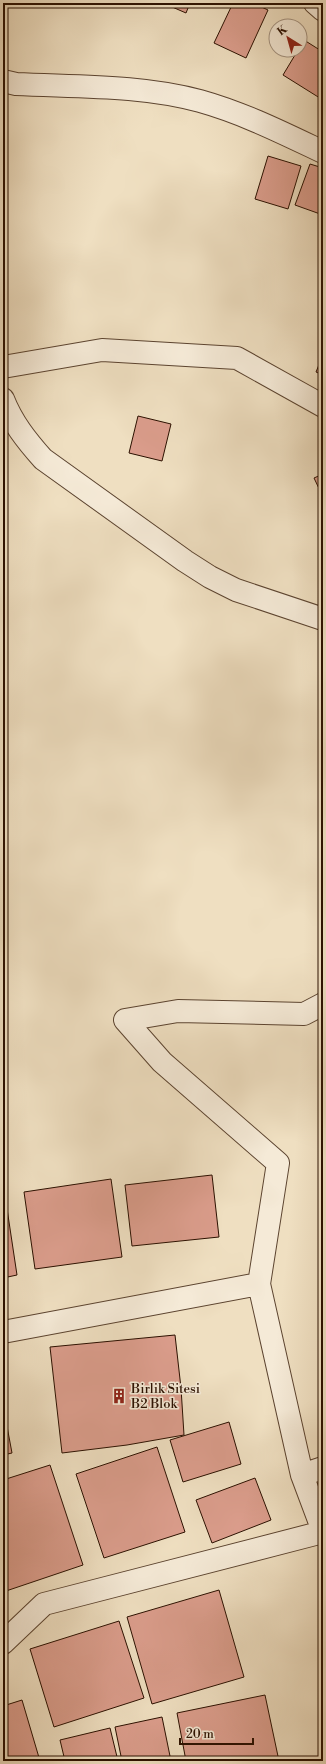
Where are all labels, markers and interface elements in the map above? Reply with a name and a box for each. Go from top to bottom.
north arrow [268,18,308,58]
text: K [275,22,291,39]
place label: Birlik Sitesi B2 Blok [130,1381,200,1412]
building icon: Birlik Sitesi B2 Blok [110,1387,128,1405]
scale bar [180,1720,253,1746]
text: 20 m [186,1727,214,1742]

